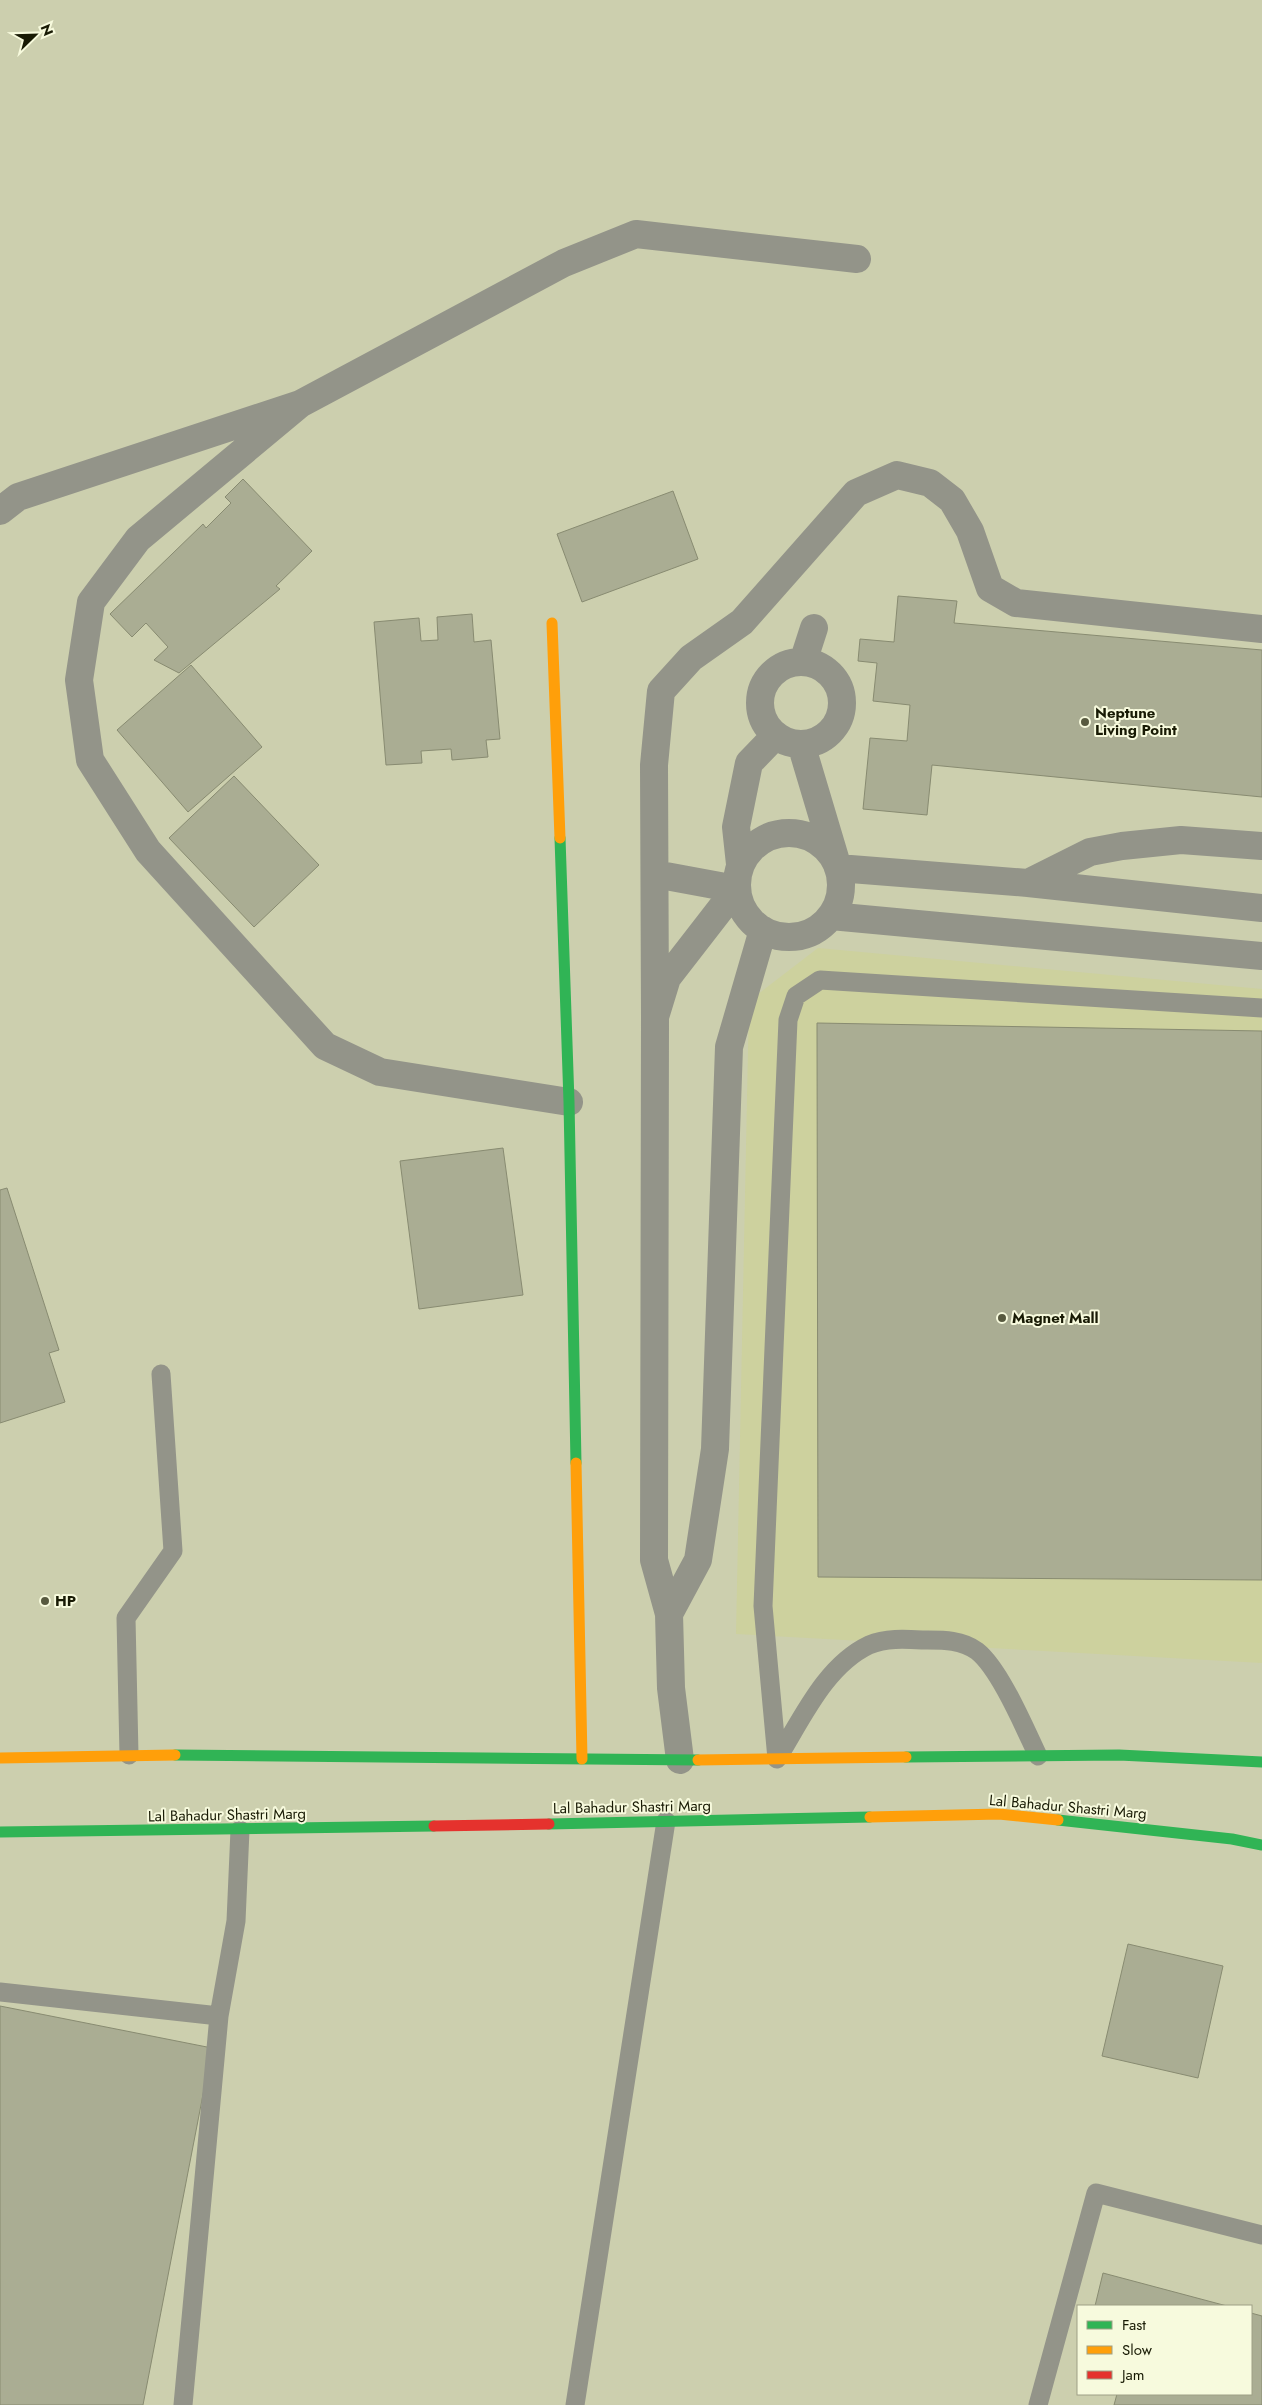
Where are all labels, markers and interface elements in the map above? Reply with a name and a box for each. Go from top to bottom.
north arrow [10,10,60,60]
text: N [36,21,58,39]
place label: Neptune Living Point [1095,702,1177,741]
marker: Neptune Living Point [1079,716,1091,728]
place label: Magnet Mall [1012,1307,1099,1329]
marker: Magnet Mall [996,1312,1008,1324]
place label: HP [55,1590,76,1612]
marker: HP [39,1595,51,1607]
street label: Lal Bahadur Shastri Marg [988,1789,1148,1825]
street label: Lal Bahadur Shastri Marg [553,1795,711,1819]
street label: Lal Bahadur Shastri Marg [148,1803,306,1827]
legend [1077,2305,1252,2395]
text: Fast [1122,2314,1146,2336]
text: Slow [1122,2339,1153,2361]
text: Jam [1120,2364,1145,2386]

